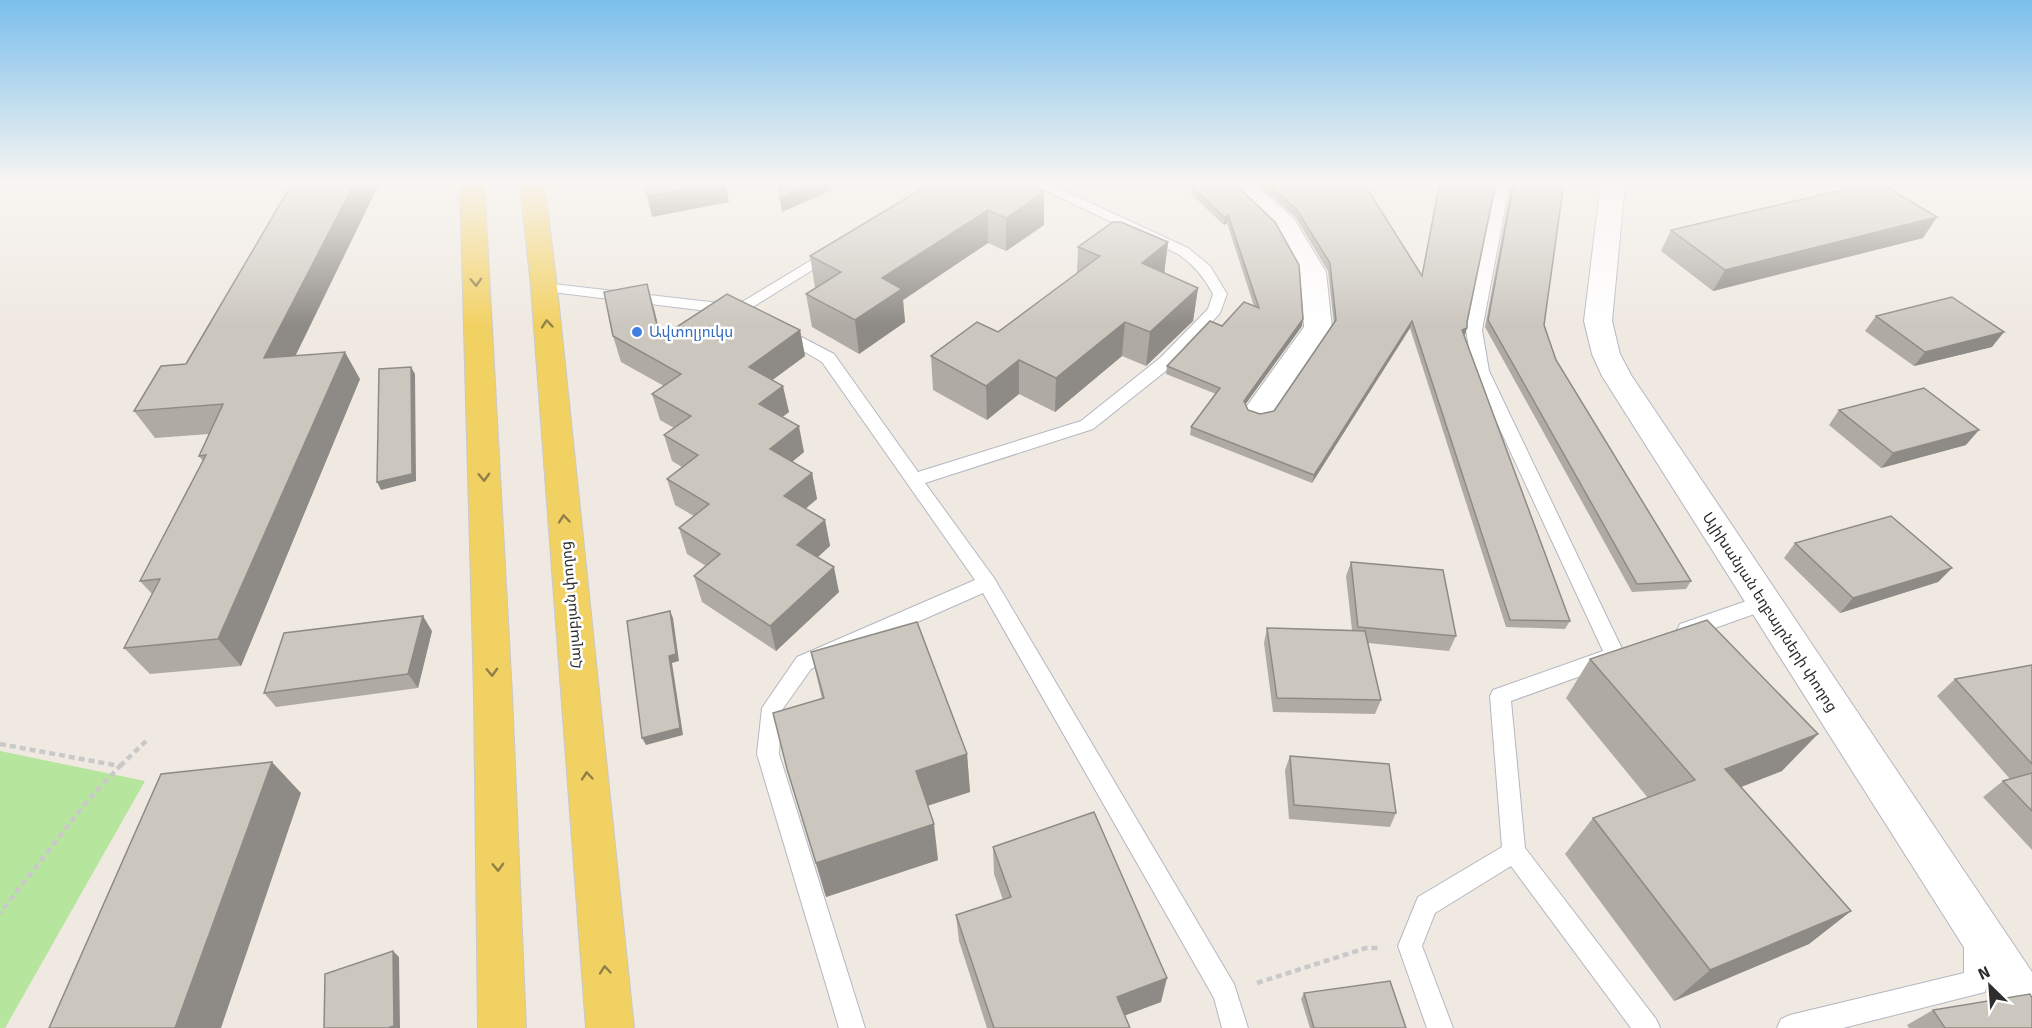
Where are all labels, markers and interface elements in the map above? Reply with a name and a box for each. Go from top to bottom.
one-way arrow [469,278,482,287]
one-way arrow [541,320,554,329]
place label: Ավտոլյուկս [649,323,733,341]
marker: Ավտոլյուկս [630,325,644,339]
one-way arrow [478,473,490,482]
street label: Ալիխանյան եղբայրների փողոց [1699,509,1841,715]
one-way arrow [558,514,571,523]
street label: Հալաբյան փողոց [556,541,586,669]
one-way arrow [486,668,499,677]
one-way arrow [581,771,594,780]
one-way arrow [491,862,504,871]
north arrow [1960,956,2020,1016]
text: N [1975,962,1993,985]
one-way arrow [599,965,612,974]

